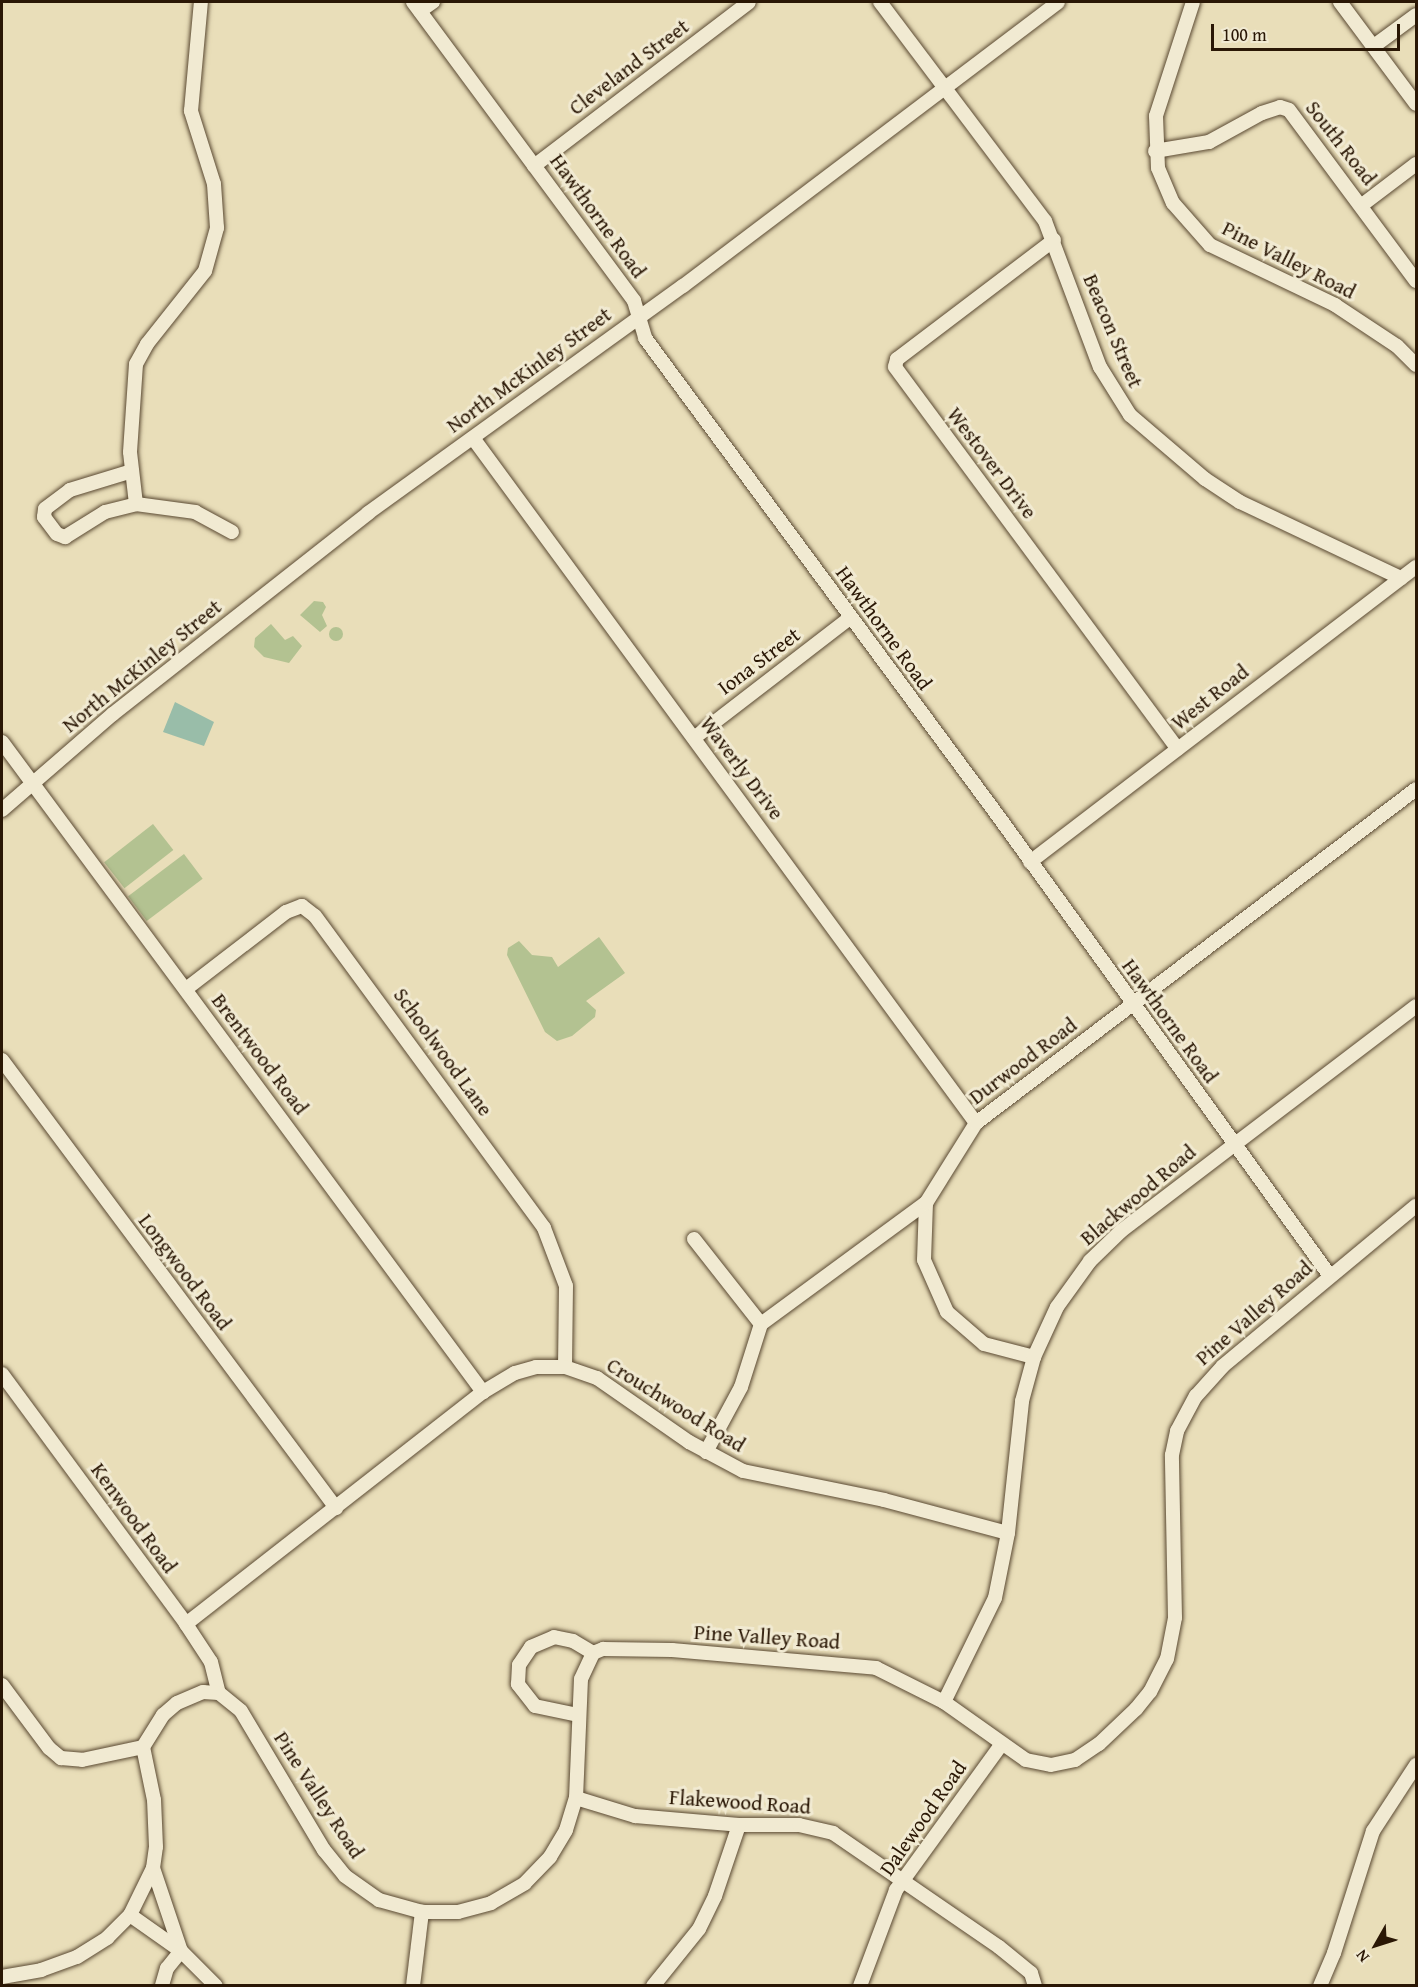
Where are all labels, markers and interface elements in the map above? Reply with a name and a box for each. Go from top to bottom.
scale bar [1214,12,1403,50]
street label: Cleveland Street [564,14,694,120]
text: 100 m [1222,21,1267,48]
street label: South Road [1300,96,1382,190]
street label: Hawthorne Road [545,149,651,283]
street label: Pine Valley Road [1218,216,1360,304]
street label: Beacon Street [1078,270,1148,392]
street label: North McKinley Street [442,302,616,438]
street label: Westover Drive [942,402,1042,524]
street label: Hawthorne Road [831,561,937,695]
street label: North McKinley Street [57,594,227,738]
street label: Iona Street [713,622,805,700]
street label: West Road [1166,659,1254,735]
street label: Waverly Drive [695,711,789,825]
street label: Hawthorne Road [1117,954,1223,1088]
street label: Schoolwood Lane [388,983,498,1121]
street label: Brentwood Road [206,988,314,1120]
street label: Durwood Road [964,1012,1082,1110]
street label: Blackwood Road [1075,1139,1201,1251]
street label: Longwood Road [133,1209,237,1335]
street label: Pine Valley Road [1190,1255,1318,1371]
street label: Crouchwood Road [602,1352,750,1458]
street label: Kenwood Road [86,1458,182,1578]
street label: Pine Valley Road [693,1619,841,1655]
street label: Pine Valley Road [269,1727,369,1863]
street label: Dalewood Road [874,1756,972,1880]
street label: Flakewood Road [668,1784,812,1820]
north arrow [1346,1915,1406,1975]
text: N [1349,1945,1375,1968]

